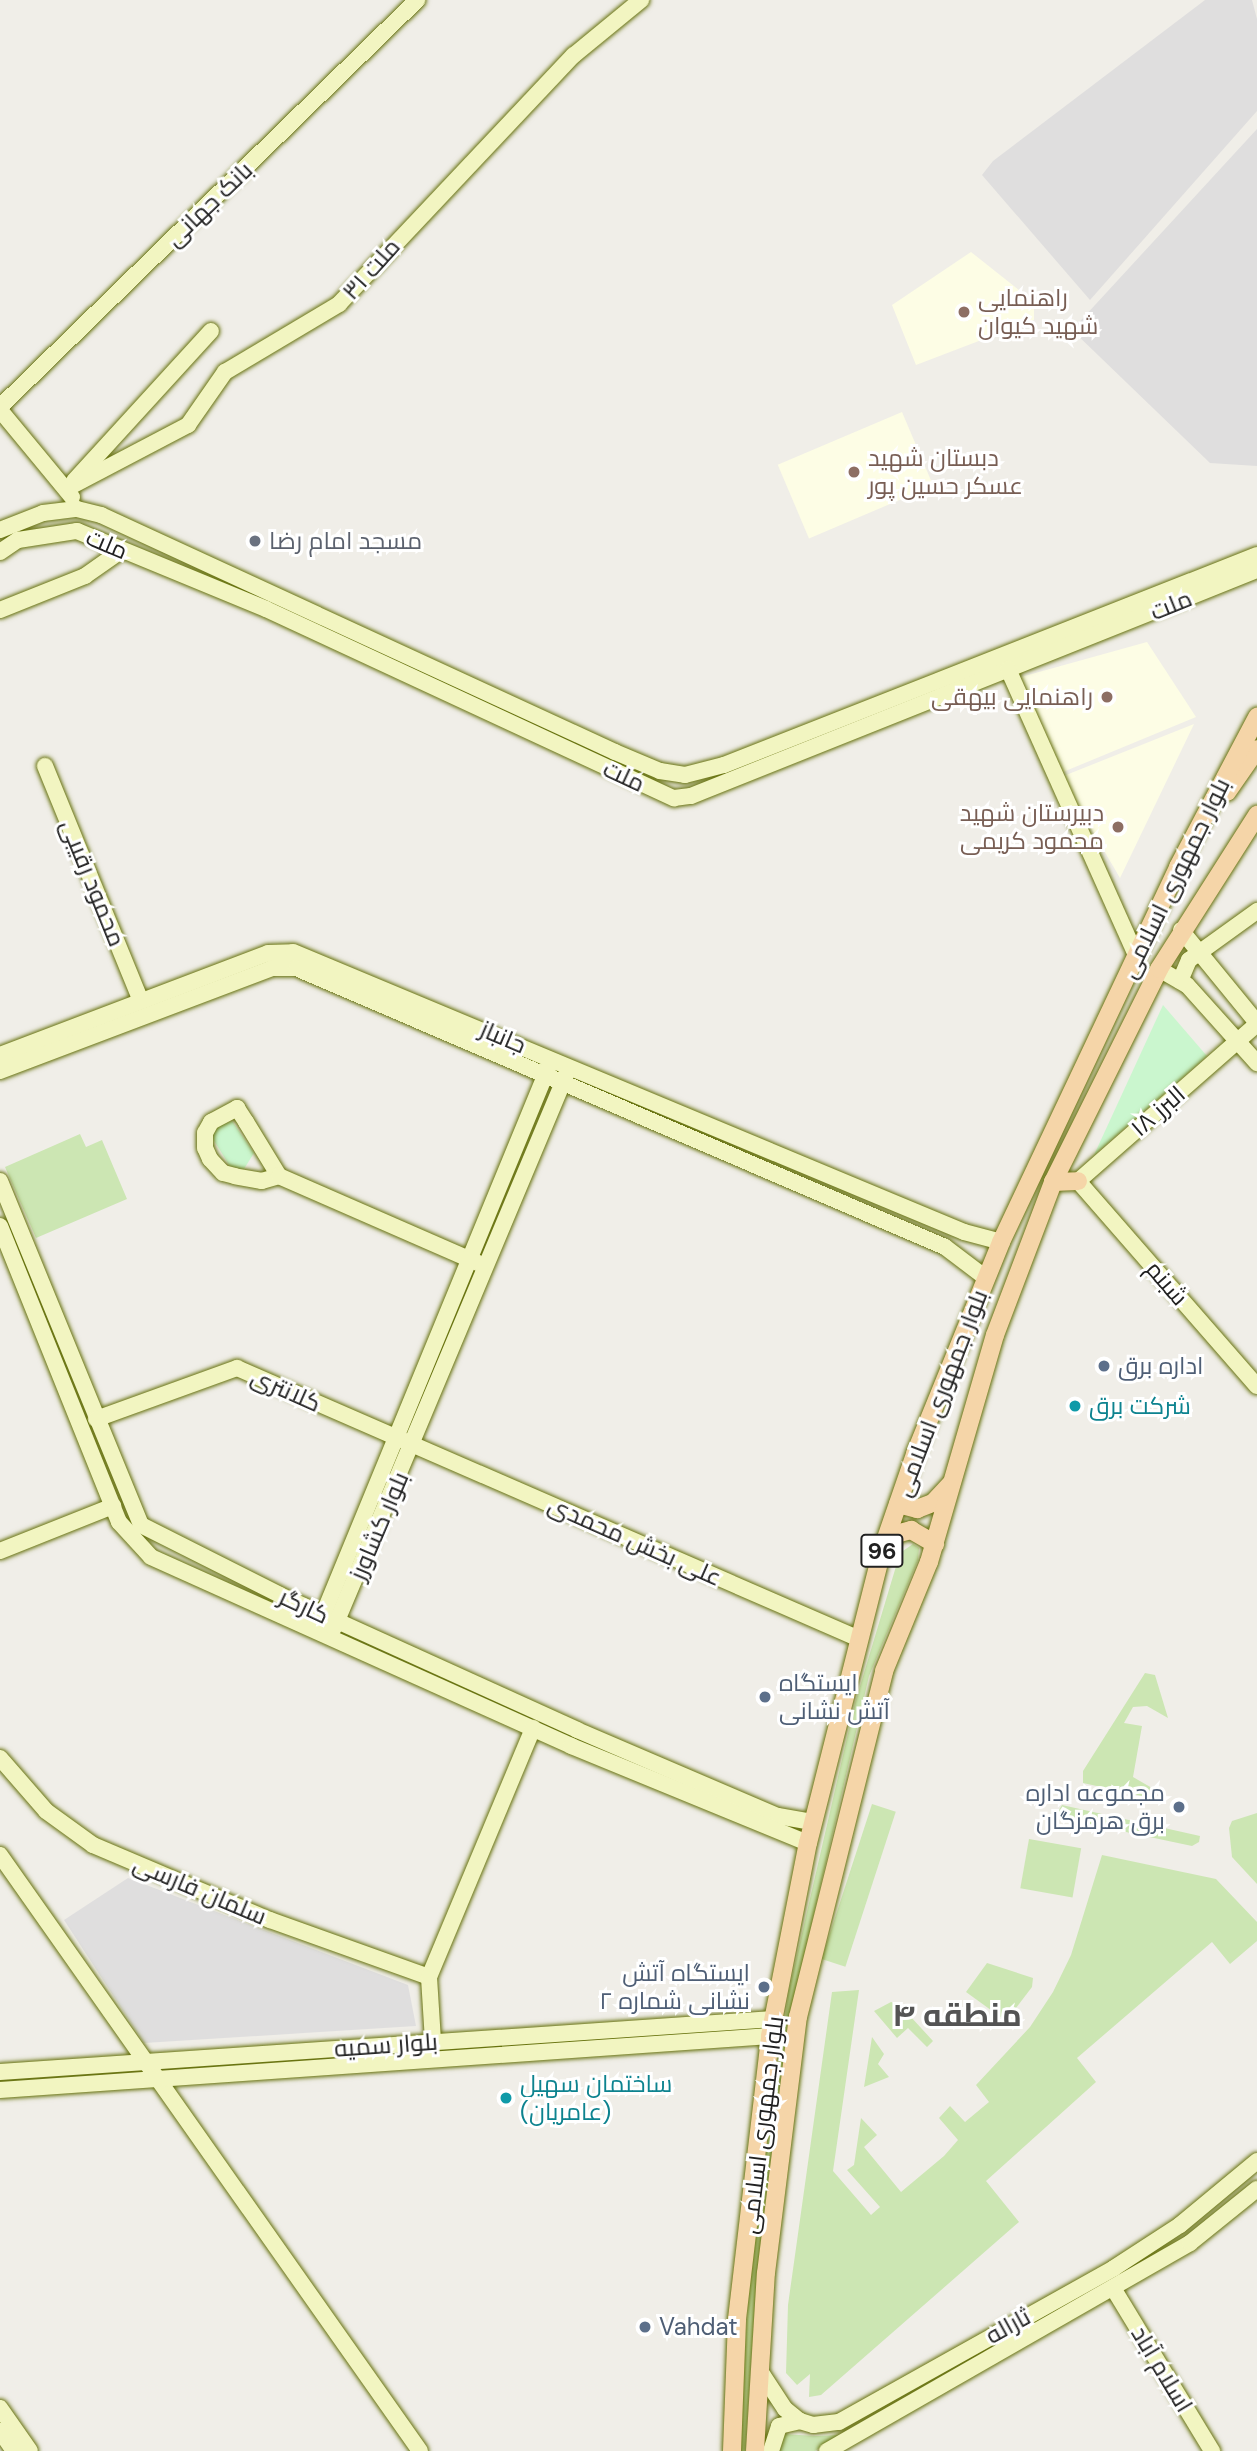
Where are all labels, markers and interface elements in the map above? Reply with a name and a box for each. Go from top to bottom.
street label: بانک جهانی [160,156,258,252]
street label: ملت ۳۱ [336,232,406,306]
place label: راهنمایی شهید کیوان [978,284,1098,340]
marker: راهنمایی شهید کیوان [956,304,972,320]
place label: دبستان شهید عسکر حسین پور [868,444,1023,500]
marker: دبستان شهید عسکر حسین پور [846,464,862,480]
street label: ملت [82,522,132,566]
place label: مسجد امام رضا [269,527,422,555]
marker: مسجد امام رضا [247,533,263,549]
street label: ملت [1146,584,1196,626]
place label: راهنمایی بیهقی [931,683,1093,711]
marker: راهنمایی بیهقی [1099,689,1115,705]
street label: ملت [599,754,649,798]
street label: بلوار جمهوری اسلامی [1114,773,1236,983]
place label: دبیرستان شهید محمود کریمی [960,799,1104,855]
street label: محمود رقیبی [55,815,131,951]
marker: دبیرستان شهید محمود کریمی [1110,819,1126,835]
street label: جانباز [476,1015,530,1059]
street label: البرز ۱۸ [1125,1080,1191,1142]
street label: شبنم [1140,1255,1194,1311]
street label: بلوار جمهوری اسلامی [888,1285,994,1501]
place label: اداره برق [1118,1352,1204,1380]
marker: اداره برق [1096,1358,1112,1374]
street label: کلانتری [247,1362,325,1418]
place label: شرکت برق [1089,1392,1191,1420]
marker: شرکت برق [1067,1398,1083,1414]
street label: بلوار کشاورز [343,1467,415,1585]
street label: علی بخش محمدی [544,1490,726,1592]
road number: 96 [859,1532,905,1570]
street label: کارگر [274,1582,334,1630]
place label: ایستگاه آتش نشانی [779,1669,890,1725]
marker: ایستگاه آتش نشانی [757,1689,773,1705]
place label: مجموعه اداره برق هرمزگان [1026,1779,1165,1835]
marker: مجموعه اداره برق هرمزگان [1171,1799,1187,1815]
street label: سلمان فارسی [129,1849,271,1931]
place label: ایستگاه آتش نشانی شماره ۲ [599,1959,750,2015]
marker: ایستگاه آتش نشانی شماره ۲ [756,1979,772,1995]
district label: منطقه ۴ [892,1996,1022,2034]
street label: بلوار جمهوری اسلامی [734,2014,790,2236]
street label: بلوار سمیه [333,2027,439,2063]
place label: ساختمان سهیل (عامریان) [520,2070,672,2126]
marker: ساختمان سهیل (عامریان) [498,2090,514,2106]
street label: ثاراله [981,2302,1035,2350]
place label: Vahdat [659,2313,738,2341]
marker: Vahdat [637,2319,653,2335]
street label: اسلام آباد [1125,2321,1199,2417]

